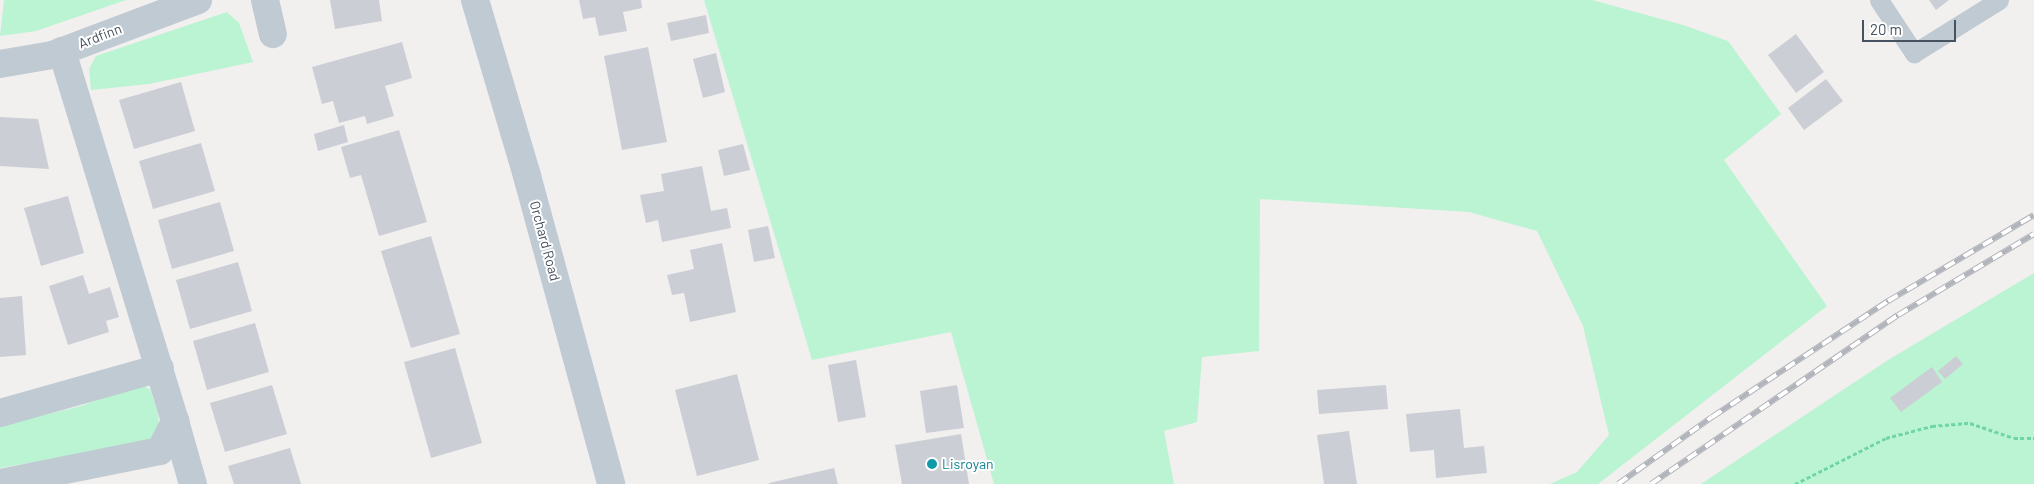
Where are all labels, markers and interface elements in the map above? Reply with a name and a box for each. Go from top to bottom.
scale bar [1864,10,1958,42]
street label: Ardfinn [76,20,124,52]
text: 20 m [1870,20,1902,38]
street label: Orchard Road [526,199,564,283]
place label: Lisroyan [942,456,994,472]
marker: Lisroyan [926,458,938,470]

